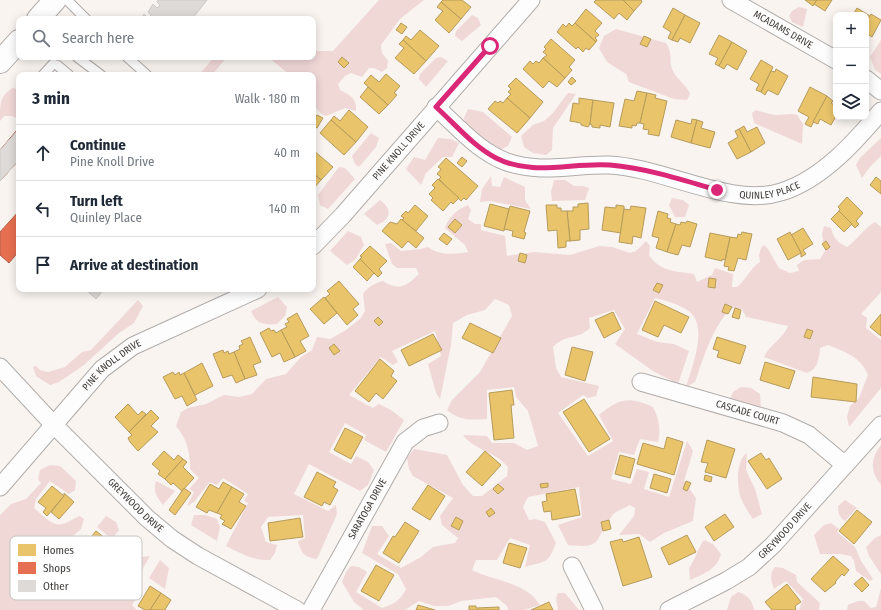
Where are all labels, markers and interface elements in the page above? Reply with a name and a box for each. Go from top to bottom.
street label: MCADAMS DRIVE [751,8,815,52]
map controls [833,12,869,120]
button: + [833,12,869,48]
search box [16,16,316,60]
icon: search [30,27,52,49]
text: Search here [62,29,134,47]
route start [481,37,499,55]
button: − [833,48,869,84]
button: layers [833,84,869,120]
text: 3 min [32,88,70,109]
text: Walk · 180 m [235,91,300,106]
street label: PINE KNOLL DRIVE [370,119,428,183]
text: Continue [70,136,126,154]
icon: ahead [32,142,54,164]
text: 40 m [274,145,300,160]
text: Pine Knoll Drive [70,154,154,169]
street label: QUINLEY PLACE [739,179,802,202]
route end [708,181,726,199]
text: Turn left [70,192,123,210]
icon: left [32,198,54,220]
text: 140 m [269,201,300,216]
text: Quinley Place [70,210,142,225]
icon: arrive [32,254,54,276]
text: Arrive at destination [70,256,198,274]
street label: PINE KNOLL DRIVE [80,337,143,393]
street label: CASCADE COURT [715,398,781,428]
street label: GREYWOOD DRIVE [105,476,166,535]
street label: SARATOGA DRIVE [346,476,390,541]
street label: GREYWOOD DRIVE [756,500,814,561]
legend [10,536,142,600]
text: Homes [43,544,74,557]
text: Shops [43,562,71,575]
text: Other [43,580,69,593]

